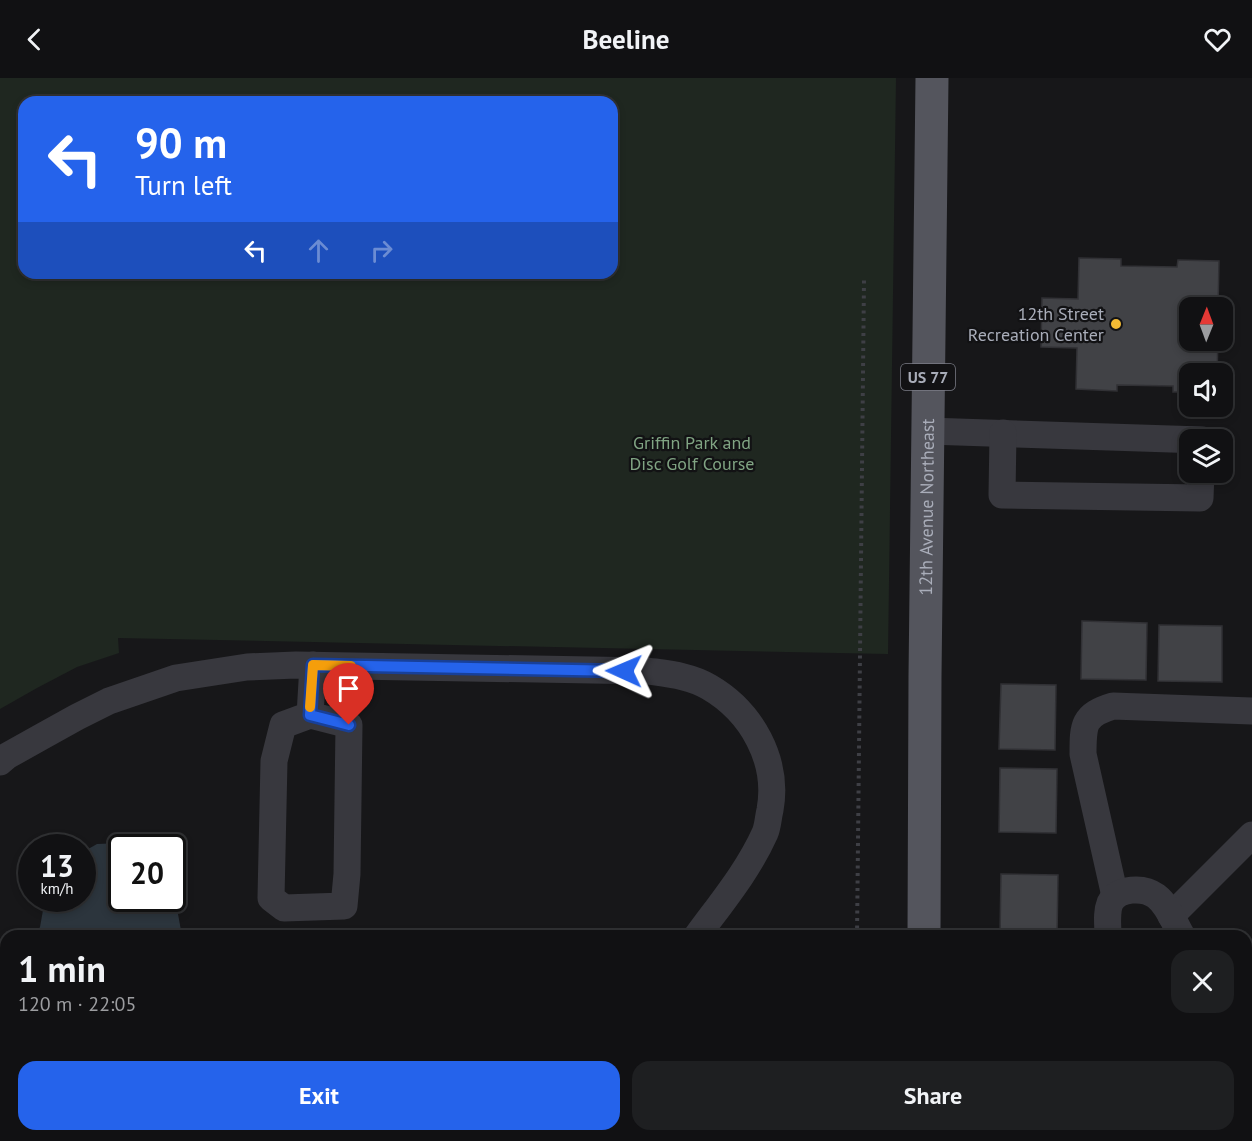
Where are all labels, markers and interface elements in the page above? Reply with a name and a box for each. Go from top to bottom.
text: Beeline [583,22,669,56]
icon: back [18,23,51,56]
icon: heart [1201,23,1234,56]
text: 90 m [135,115,227,170]
icon: left [36,120,114,198]
text: Turn left [135,168,232,202]
icon: left [239,234,272,267]
icon: ahead [302,234,335,267]
icon: right [365,234,398,267]
north arrow [1179,297,1233,351]
map controls [1179,297,1233,483]
place label: 12th Street Recreation Center [968,302,1104,346]
marker: 12th Street Recreation Center [1109,317,1123,331]
button: sound [1179,363,1233,417]
road number: US 77 [901,364,955,390]
street label: 12th Avenue Northeast [914,418,939,596]
button: layers [1179,429,1233,483]
park label: Griffin Park and Disc Golf Course [630,431,754,475]
position arrow [592,639,656,703]
pin [323,663,374,725]
icon: arrive [332,672,365,705]
speed limit sign: 20 [108,834,186,912]
text: 13 [40,846,74,885]
text: km/h [41,879,73,898]
text: 1 min [18,945,106,992]
button: close [1171,950,1234,1013]
text: 120 m · 22:05 [18,991,136,1017]
button: Exit [18,1061,620,1130]
button: Share [632,1061,1234,1130]

